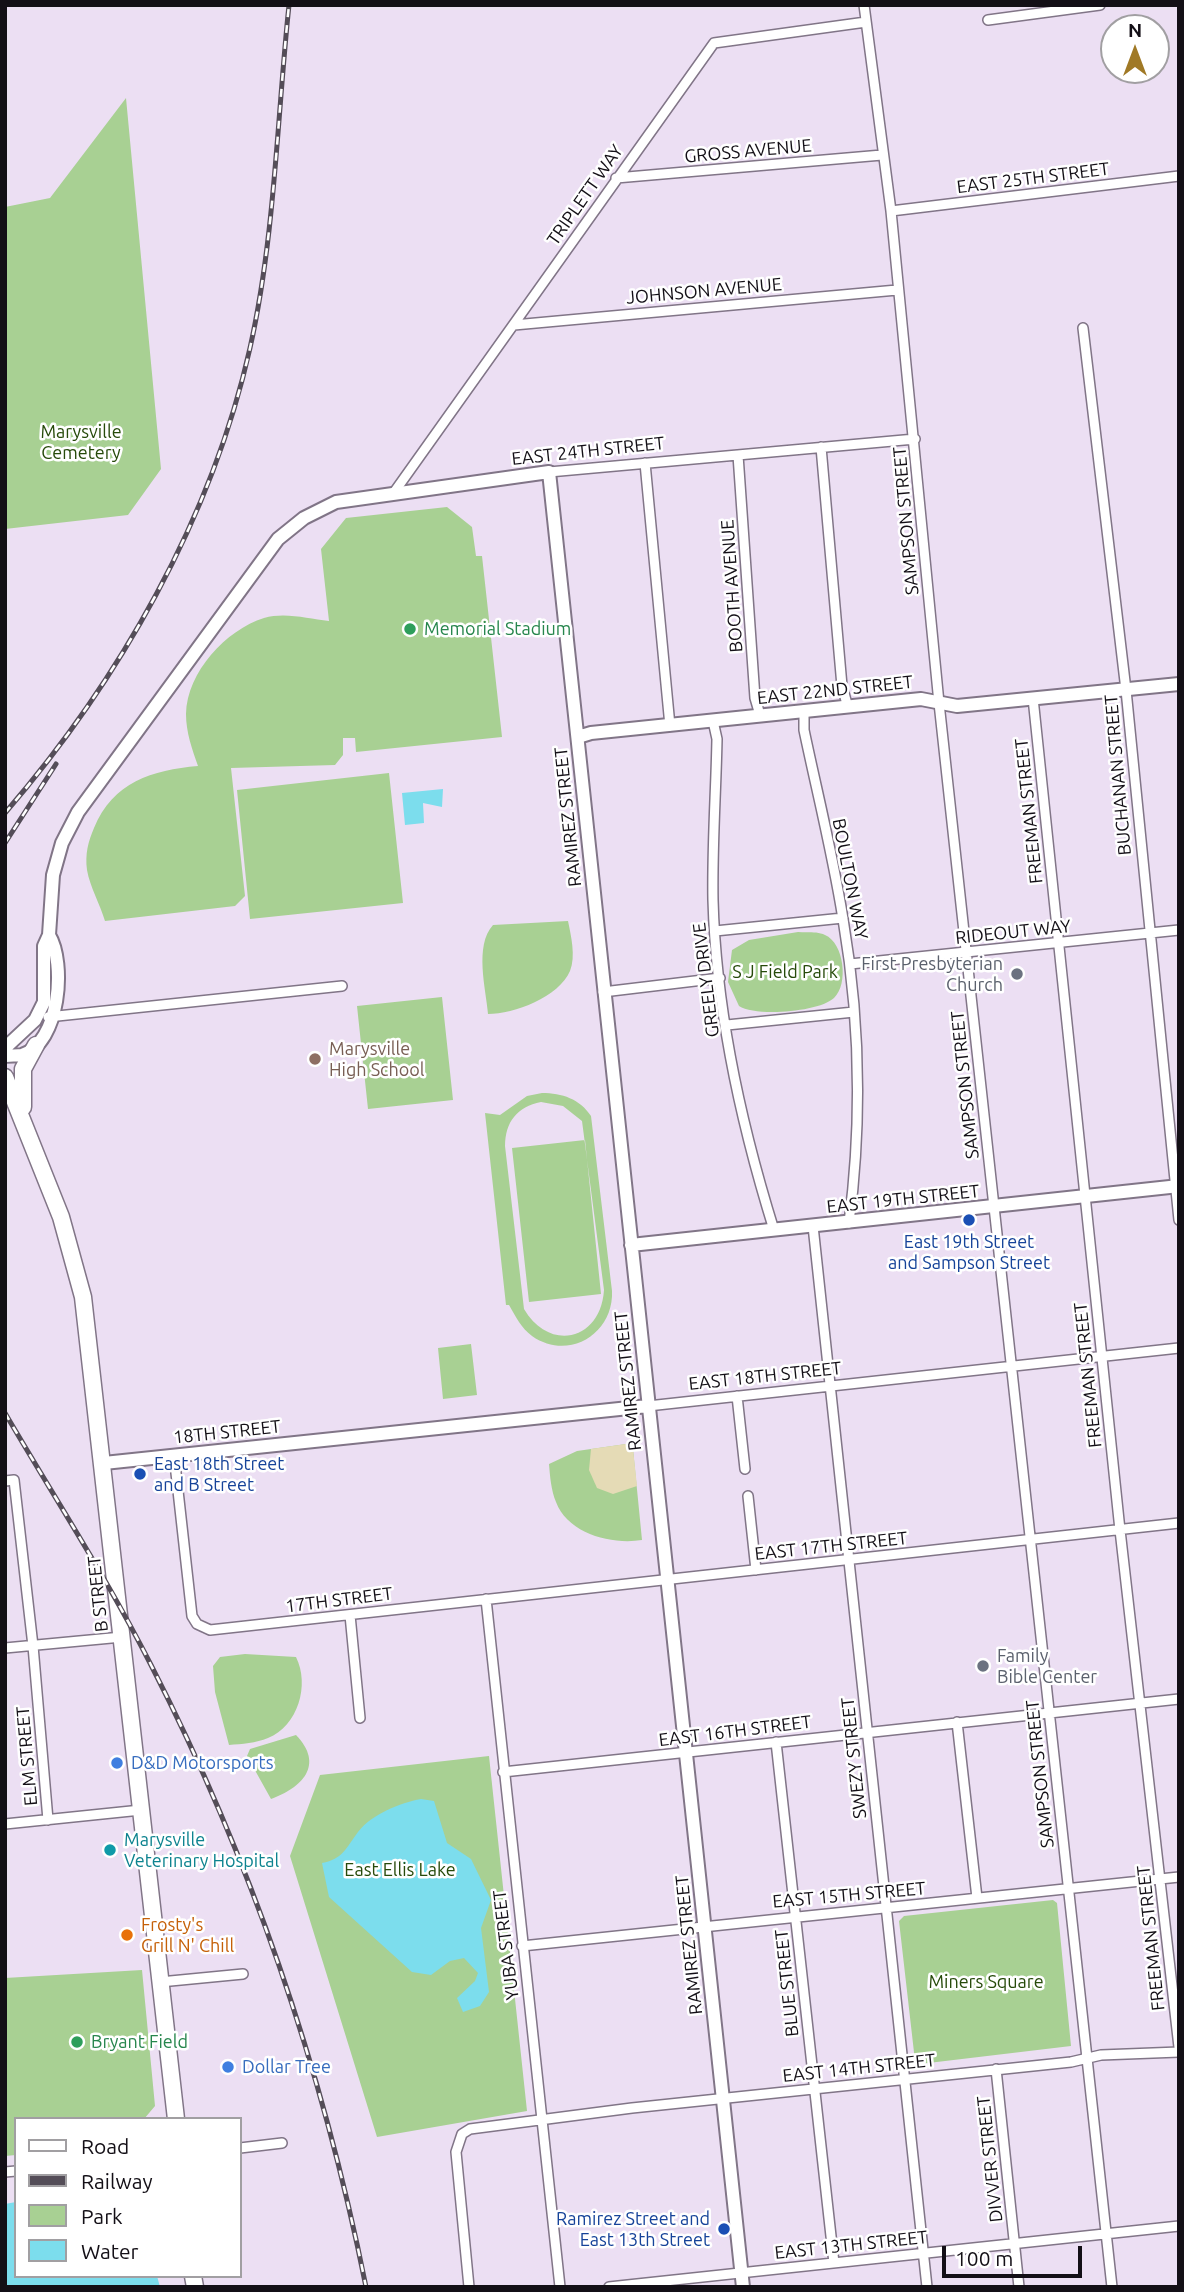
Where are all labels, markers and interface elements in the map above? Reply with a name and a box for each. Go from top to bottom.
north arrow [1100,14,1170,84]
text: N [1128,19,1142,41]
street label: GROSS AVENUE [683,135,813,167]
street label: TRIPLETT WAY [542,141,628,249]
street label: EAST 25TH STREET [955,158,1111,198]
street label: JOHNSON AVENUE [625,273,783,309]
park label: Marysville Cemetery [40,421,122,464]
street label: EAST 24TH STREET [510,432,666,470]
street label: SAMPSON STREET [889,446,923,596]
street label: BOOTH AVENUE [717,519,747,653]
place label: Memorial Stadium [424,618,571,640]
marker: Memorial Stadium [402,621,418,637]
street label: EAST 22ND STREET [756,671,914,709]
street label: BUCHANAN STREET [1100,694,1136,856]
street label: FREEMAN STREET [1011,737,1047,885]
street label: RAMIREZ STREET [550,746,586,888]
street label: BOULTON WAY [828,817,872,941]
street label: RIDEOUT WAY [954,915,1072,949]
street label: GREELY DRIVE [688,921,724,1039]
place label: First Presbyterian Church [861,953,1003,996]
park label: S J Field Park [732,961,838,983]
marker: First Presbyterian Church [1009,966,1025,982]
street label: SAMPSON STREET [946,1010,984,1160]
place label: Marysville High School [329,1038,425,1080]
marker: Marysville High School [307,1051,323,1067]
street label: EAST 19TH STREET [825,1180,981,1218]
marker: East 19th Street and Sampson Street [961,1212,977,1228]
place label: East 19th Street and Sampson Street [888,1231,1050,1274]
street label: FREEMAN STREET [1070,1301,1106,1449]
street label: RAMIREZ STREET [610,1310,646,1452]
street label: EAST 18TH STREET [687,1357,843,1395]
street label: 18TH STREET [172,1416,282,1448]
place label: East 18th Street and B Street [154,1453,284,1496]
marker: East 18th Street and B Street [132,1466,148,1482]
street label: EAST 17TH STREET [753,1527,909,1565]
street label: B STREET [83,1555,113,1633]
street label: 17TH STREET [284,1583,394,1617]
place label: Family Bible Center [997,1645,1097,1688]
marker: Family Bible Center [975,1658,991,1674]
street label: SWEZY STREET [837,1696,871,1820]
street label: SAMPSON STREET [1021,1699,1059,1849]
street label: ELM STREET [12,1705,42,1807]
street label: EAST 16TH STREET [657,1711,813,1751]
place label: D&D Motorsports [131,1752,273,1774]
marker: D&D Motorsports [109,1755,125,1771]
place label: Marysville Veterinary Hospital [124,1829,279,1871]
marker: Marysville Veterinary Hospital [102,1842,118,1858]
park label: East Ellis Lake [344,1859,456,1881]
street label: FREEMAN STREET [1133,1864,1169,2012]
street label: RAMIREZ STREET [671,1874,707,2016]
street label: EAST 15TH STREET [772,1878,926,1912]
street label: YUBA STREET [489,1889,523,2001]
place label: Frosty's Grill N' Chill [141,1914,234,1956]
marker: Frosty's Grill N' Chill [119,1927,135,1943]
street label: BLUE STREET [771,1928,803,2038]
park label: Miners Square [928,1971,1044,1993]
place label: Bryant Field [91,2031,188,2053]
marker: Bryant Field [69,2034,85,2050]
street label: EAST 14TH STREET [781,2049,937,2087]
place label: Dollar Tree [242,2056,331,2078]
marker: Dollar Tree [220,2059,236,2075]
street label: DIVVER STREET [973,2095,1007,2223]
legend [14,2117,242,2278]
text: Road [81,2134,129,2158]
text: Railway [81,2169,153,2193]
text: Park [81,2204,123,2228]
place label: Ramirez Street and East 13th Street [556,2208,710,2250]
marker: Ramirez Street and East 13th Street [716,2221,732,2237]
street label: EAST 13TH STREET [773,2226,929,2264]
scale bar [946,2232,1086,2276]
text: Water [81,2239,139,2263]
text: 100 m [955,2246,1013,2270]

